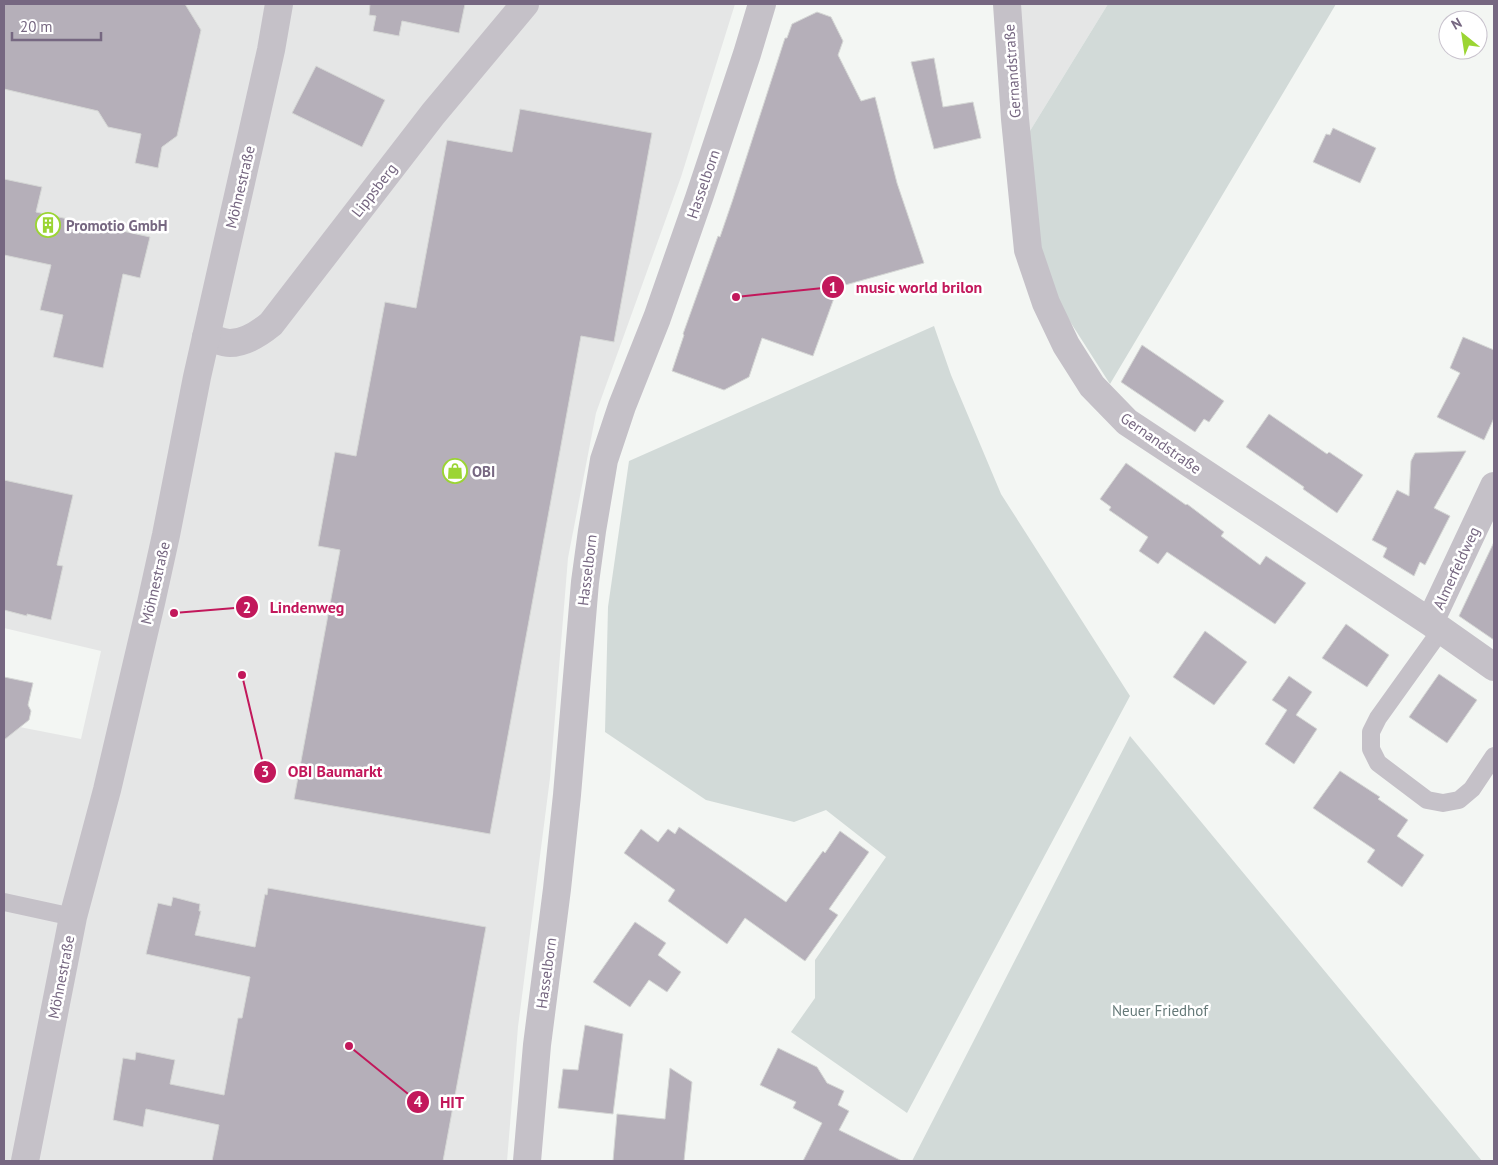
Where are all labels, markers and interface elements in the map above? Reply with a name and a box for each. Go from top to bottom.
scale bar [12,10,101,42]
north arrow [1438,10,1488,60]
text: N [1448,14,1465,34]
text: 20 m [20,17,53,36]
street label: Gernandstraße [999,23,1025,119]
street label: Möhnestraße [221,144,259,230]
street label: Hasselborn [682,147,724,221]
street label: Lippsberg [347,159,401,221]
building icon: Promotio GmbH [35,212,61,238]
place label: Promotio GmbH [66,216,168,235]
callout: music world brilon [820,272,992,303]
text: music world brilon [856,277,982,297]
text: 1 [829,278,837,297]
street label: Gernandstraße [1117,408,1205,478]
shop icon: OBI [442,458,468,484]
place label: OBI [472,462,495,481]
street label: Almerfeldweg [1429,524,1483,612]
street label: Hasselborn [573,533,601,607]
street label: Möhnestraße [136,540,174,626]
callout: Lindenweg [235,592,354,623]
text: Lindenweg [270,597,344,617]
text: 2 [243,598,251,617]
callout: OBI Baumarkt [253,756,392,787]
text: OBI Baumarkt [288,761,383,781]
text: 3 [261,762,269,781]
street label: Möhnestraße [44,934,78,1020]
street label: Hasselborn [532,936,560,1010]
park label: Neuer Friedhof [1112,1001,1209,1020]
callout: HIT [405,1087,474,1118]
text: 4 [414,1092,423,1111]
text: HIT [440,1092,464,1112]

